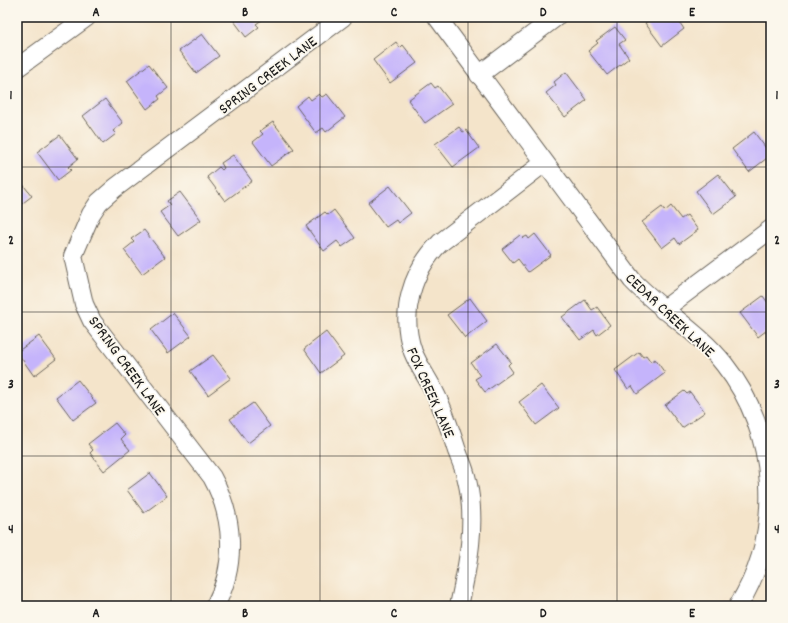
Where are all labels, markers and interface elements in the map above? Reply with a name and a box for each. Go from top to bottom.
text: A [92,4,100,23]
text: B [242,4,248,23]
text: C [391,4,398,23]
text: D [540,4,547,23]
text: E [689,4,696,23]
street label: SPRING CREEK LANE [214,31,323,121]
text: 1 [10,87,13,106]
text: 1 [776,87,779,106]
text: 2 [8,232,14,251]
text: 2 [774,232,780,251]
street label: CEDAR CREEK LANE [619,268,720,364]
street label: SPRING CREEK LANE [82,312,171,422]
street label: FOX CREEK LANE [399,344,460,443]
text: 3 [8,376,14,395]
text: 3 [774,376,780,395]
text: 4 [8,521,14,540]
text: 4 [774,521,780,540]
text: A [92,605,100,623]
text: B [242,605,248,623]
text: C [391,605,398,623]
text: D [540,605,547,623]
text: E [689,605,696,623]

